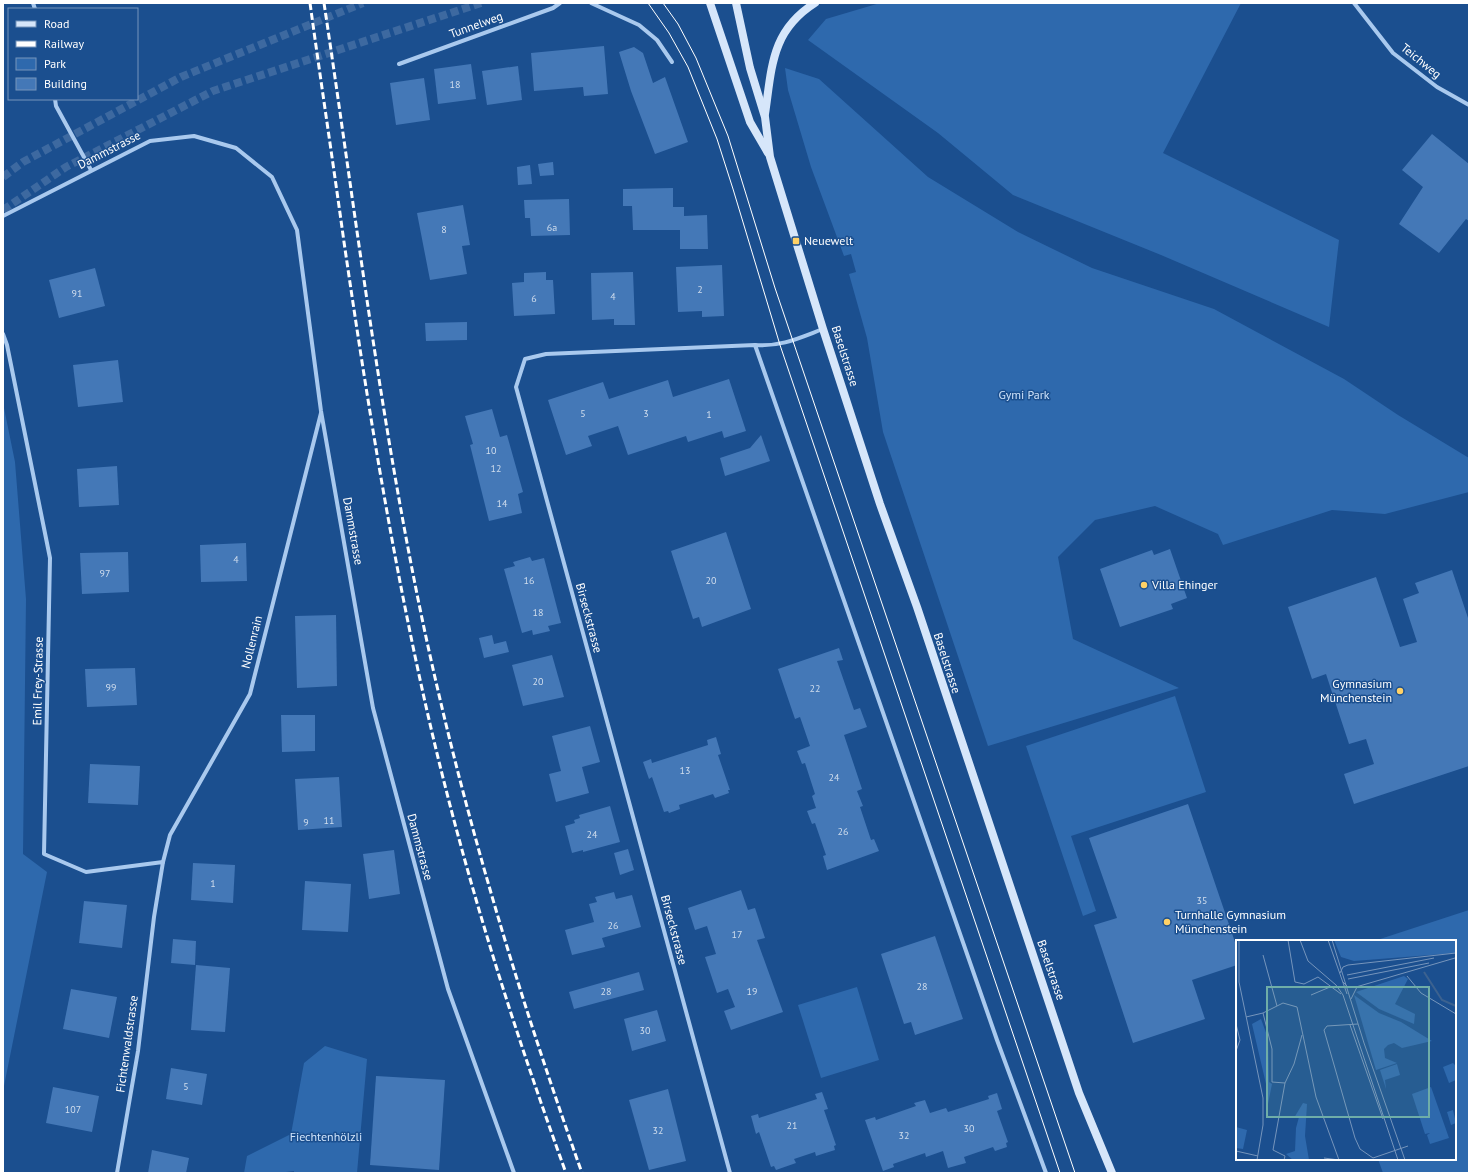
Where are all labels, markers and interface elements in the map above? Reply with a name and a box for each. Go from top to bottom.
legend [8,8,138,100]
street label: Tunnelweg [447,8,505,41]
text: Road [44,16,69,31]
text: Railway [44,36,84,51]
street label: Teichweg [1398,40,1444,81]
text: Park [44,56,66,71]
text: Building [44,76,87,91]
house number: 18 [450,78,460,91]
street label: Dammstrasse [75,127,143,172]
house number: 6a [547,221,557,234]
house number: 8 [441,223,447,236]
place label: Neuewelt [804,233,853,248]
marker: Neuewelt [791,236,801,246]
house number: 2 [697,283,703,296]
house number: 91 [72,287,82,300]
house number: 4 [610,290,616,303]
house number: 6 [531,292,537,305]
street label: Baselstrasse [829,324,862,388]
park label: Gymi Park [998,387,1050,402]
house number: 5 [580,407,586,420]
house number: 3 [643,407,649,420]
house number: 1 [706,408,712,421]
house number: 10 [486,444,497,457]
house number: 12 [491,462,501,475]
street label: Dammstrasse [340,496,367,566]
house number: 14 [497,497,508,510]
house number: 4 [233,553,239,566]
house number: 97 [100,567,110,580]
house number: 16 [524,574,534,587]
house number: 20 [706,574,717,587]
place label: Villa Ehinger [1151,577,1218,592]
marker: Villa Ehinger [1139,580,1149,590]
street label: Birseckstrasse [573,581,606,655]
house number: 18 [533,606,543,619]
street label: Nollenrain [238,614,265,670]
street label: Baselstrasse [931,631,964,695]
street label: Emil Frey-Strasse [29,636,46,726]
house number: 20 [533,675,544,688]
place label: Gymnasium Münchenstein [1320,676,1392,705]
house number: 99 [106,681,116,694]
house number: 22 [810,682,820,695]
marker: Gymnasium Münchenstein [1395,686,1405,696]
house number: 13 [680,764,690,777]
house number: 24 [829,771,840,784]
street label: Dammstrasse [404,812,437,882]
house number: 11 [324,814,334,827]
house number: 9 [303,816,309,829]
house number: 26 [838,825,848,838]
house number: 24 [587,828,598,841]
house number: 1 [210,877,216,890]
street label: Birseckstrasse [658,893,691,967]
house number: 35 [1197,894,1207,907]
place label: Turnhalle Gymnasium Münchenstein [1175,907,1286,936]
marker: Turnhalle Gymnasium Münchenstein [1162,917,1172,927]
house number: 26 [608,919,618,932]
house number: 17 [732,928,742,941]
street label: Baselstrasse [1034,938,1069,1002]
inset map [1236,940,1456,1160]
house number: 28 [917,980,927,993]
house number: 28 [601,985,611,998]
house number: 19 [747,985,757,998]
street label: Fichtenwaldstrasse [112,994,141,1094]
house number: 30 [640,1024,651,1037]
house number: 5 [183,1080,189,1093]
house number: 107 [65,1103,81,1116]
house number: 21 [787,1119,797,1132]
house number: 30 [964,1122,975,1135]
house number: 32 [653,1124,663,1137]
park label: Fiechtenhölzli [290,1129,362,1144]
house number: 32 [899,1129,909,1142]

